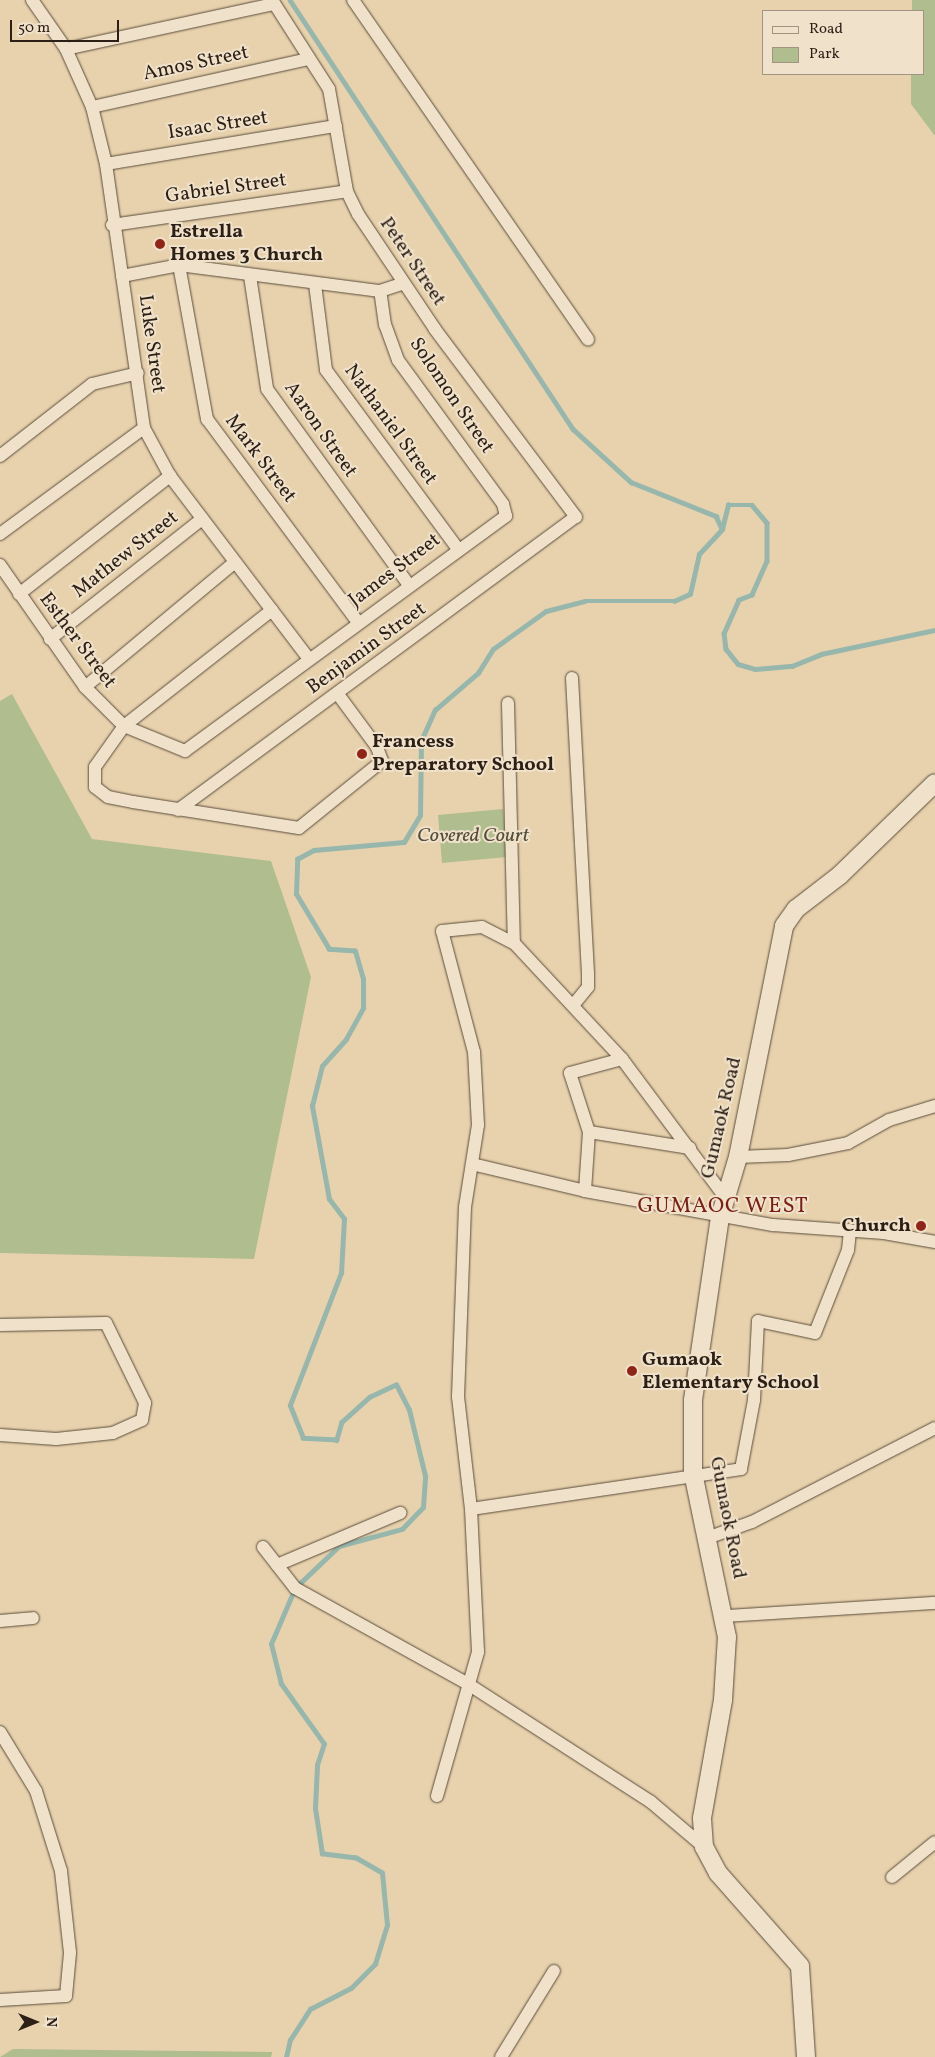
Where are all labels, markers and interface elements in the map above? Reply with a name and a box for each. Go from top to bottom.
scale bar [12,10,121,42]
legend [762,10,925,75]
text: 50 m [18,18,50,39]
text: Road [809,19,843,40]
street label: Amos Street [141,41,251,87]
text: Park [809,44,840,65]
street label: Isaac Street [166,106,270,146]
street label: Gabriel Street [164,169,288,209]
street label: Peter Street [374,213,450,311]
place label: Estrella Homes 3 Church [170,220,323,267]
marker: Estrella Homes 3 Church [154,238,166,250]
street label: Luke Street [132,293,170,395]
street label: Solomon Street [403,333,499,459]
street label: Nathaniel Street [338,360,442,490]
street label: Aaron Street [278,377,362,483]
street label: Mark Street [219,410,301,508]
street label: Mathew Street [68,506,184,604]
street label: James Street [344,529,446,613]
street label: Esther Street [33,588,121,694]
street label: Benjamin Street [303,598,431,700]
place label: Francess Preparatory School [372,730,554,777]
marker: Francess Preparatory School [356,748,368,760]
park label: Covered Court [417,824,529,848]
street label: Gumaok Road [696,1055,748,1181]
district label: GUMAOC WEST [636,1194,810,1220]
place label: Church [842,1214,911,1238]
marker: Church [915,1220,927,1232]
place label: Gumaok Elementary School [642,1348,820,1395]
marker: Gumaok Elementary School [626,1365,638,1377]
street label: Gumaok Road [703,1455,751,1581]
north arrow [10,1997,60,2047]
text: N [41,2017,60,2027]

